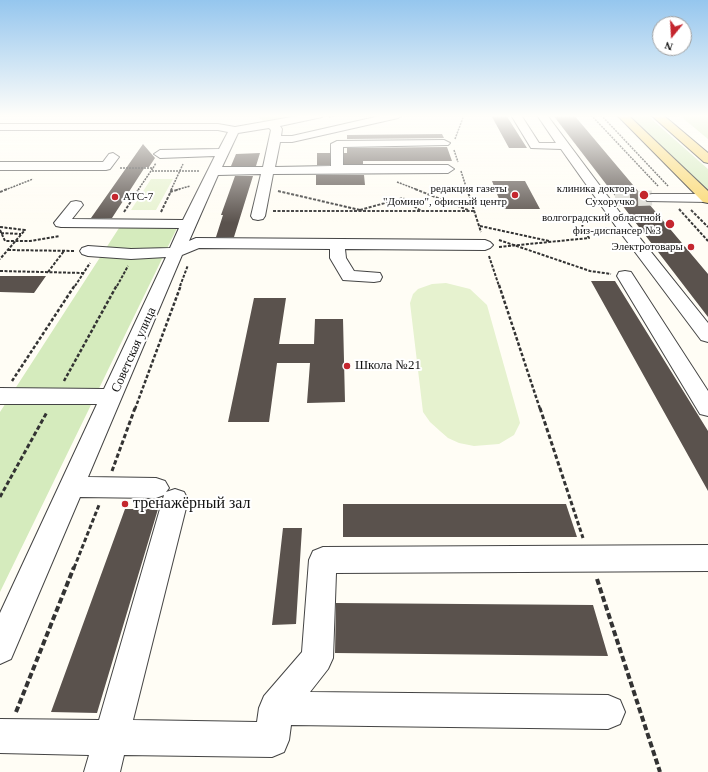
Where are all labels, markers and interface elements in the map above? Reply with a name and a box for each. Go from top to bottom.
north arrow [652,16,692,56]
text: N [663,40,674,53]
place label: редакция газеты "Домино", офисный центр [383,182,507,208]
place label: клиника доктора Сухоручко [557,182,635,208]
marker: клиника доктора Сухоручко [638,189,650,201]
place label: АТС-7 [123,190,153,204]
marker: редакция газеты "Домино", офисный центр [510,190,520,200]
marker: АТС-7 [110,192,120,202]
place label: волгоградский областной физ-диспансер №3 [542,211,661,237]
marker: волгоградский областной физ-диспансер №3 [664,218,676,230]
place label: Электротовары [612,240,683,254]
marker: Электротовары [686,242,696,252]
street label: Советская улица [108,305,160,395]
place label: Школа №21 [355,358,421,374]
marker: Школа №21 [342,361,352,371]
place label: тренажёрный зал [133,494,251,514]
marker: тренажёрный зал [120,499,130,509]

